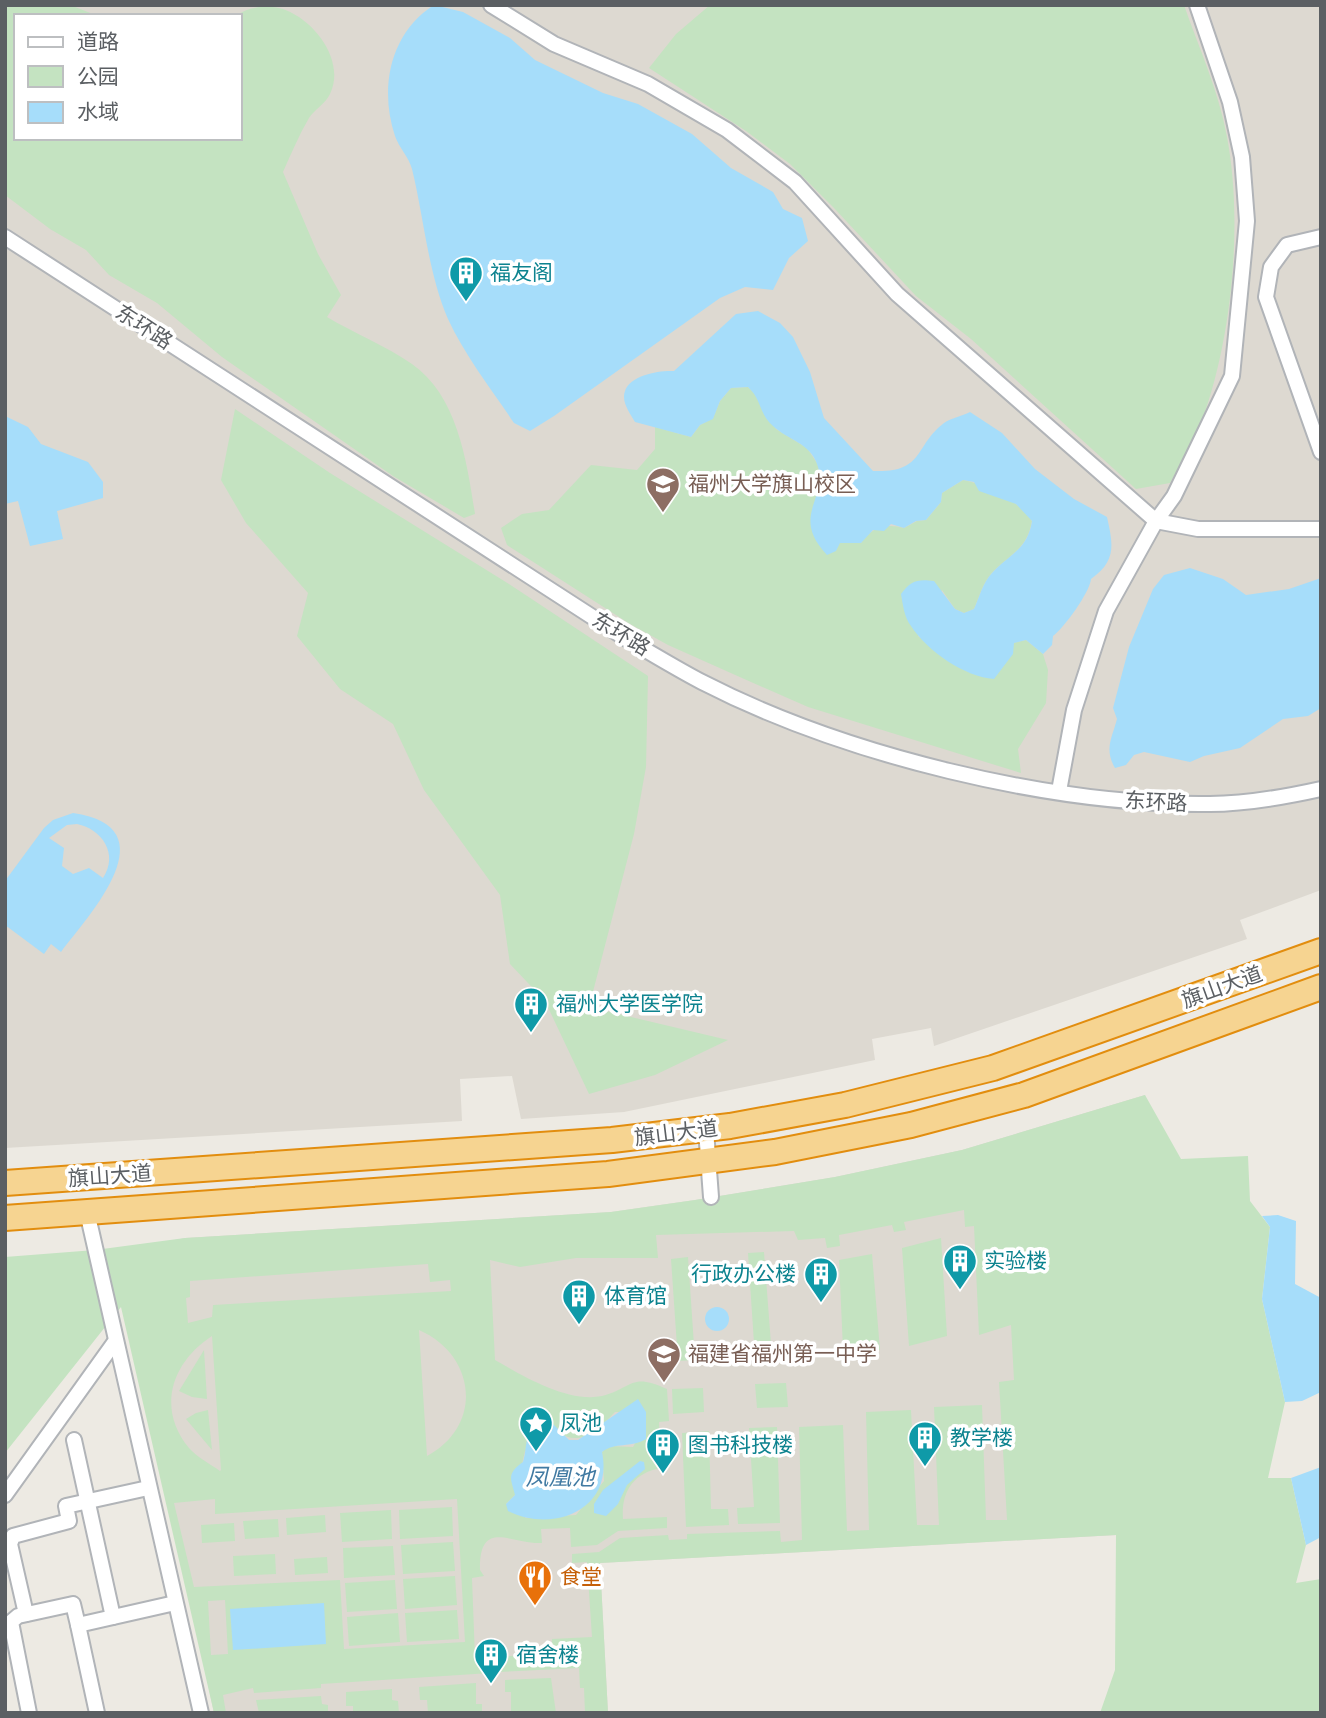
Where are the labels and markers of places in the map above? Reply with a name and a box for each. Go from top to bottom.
building icon: 福友阁 [447,254,485,303]
place label: 福友阁 [490,259,553,285]
school or university icon: 福州大学旗山校区 [644,465,682,514]
place label: 福州大学旗山校区 [688,470,856,496]
building icon: 福州大学医学院 [512,985,550,1034]
place label: 福州大学医学院 [556,990,703,1016]
building icon: 实验楼 [941,1242,979,1291]
place label: 实验楼 [984,1247,1047,1273]
building icon: 行政办公楼 [802,1255,840,1304]
place label: 行政办公楼 [691,1260,796,1286]
building icon: 体育馆 [560,1277,598,1326]
place label: 体育馆 [604,1282,667,1308]
school or university icon: 福建省福州第一中学 [645,1335,683,1384]
place label: 福建省福州第一中学 [688,1340,877,1366]
place icon: 凤池 [517,1404,555,1453]
place label: 凤池 [560,1409,602,1435]
building icon: 教学楼 [906,1419,944,1468]
place label: 教学楼 [950,1424,1013,1450]
building icon: 图书科技楼 [644,1426,682,1475]
place label: 图书科技楼 [688,1431,793,1457]
restaurant icon: 食堂 [516,1558,554,1607]
place label: 食堂 [560,1563,602,1589]
building icon: 宿舍楼 [472,1636,510,1685]
place label: 宿舍楼 [516,1641,579,1667]

